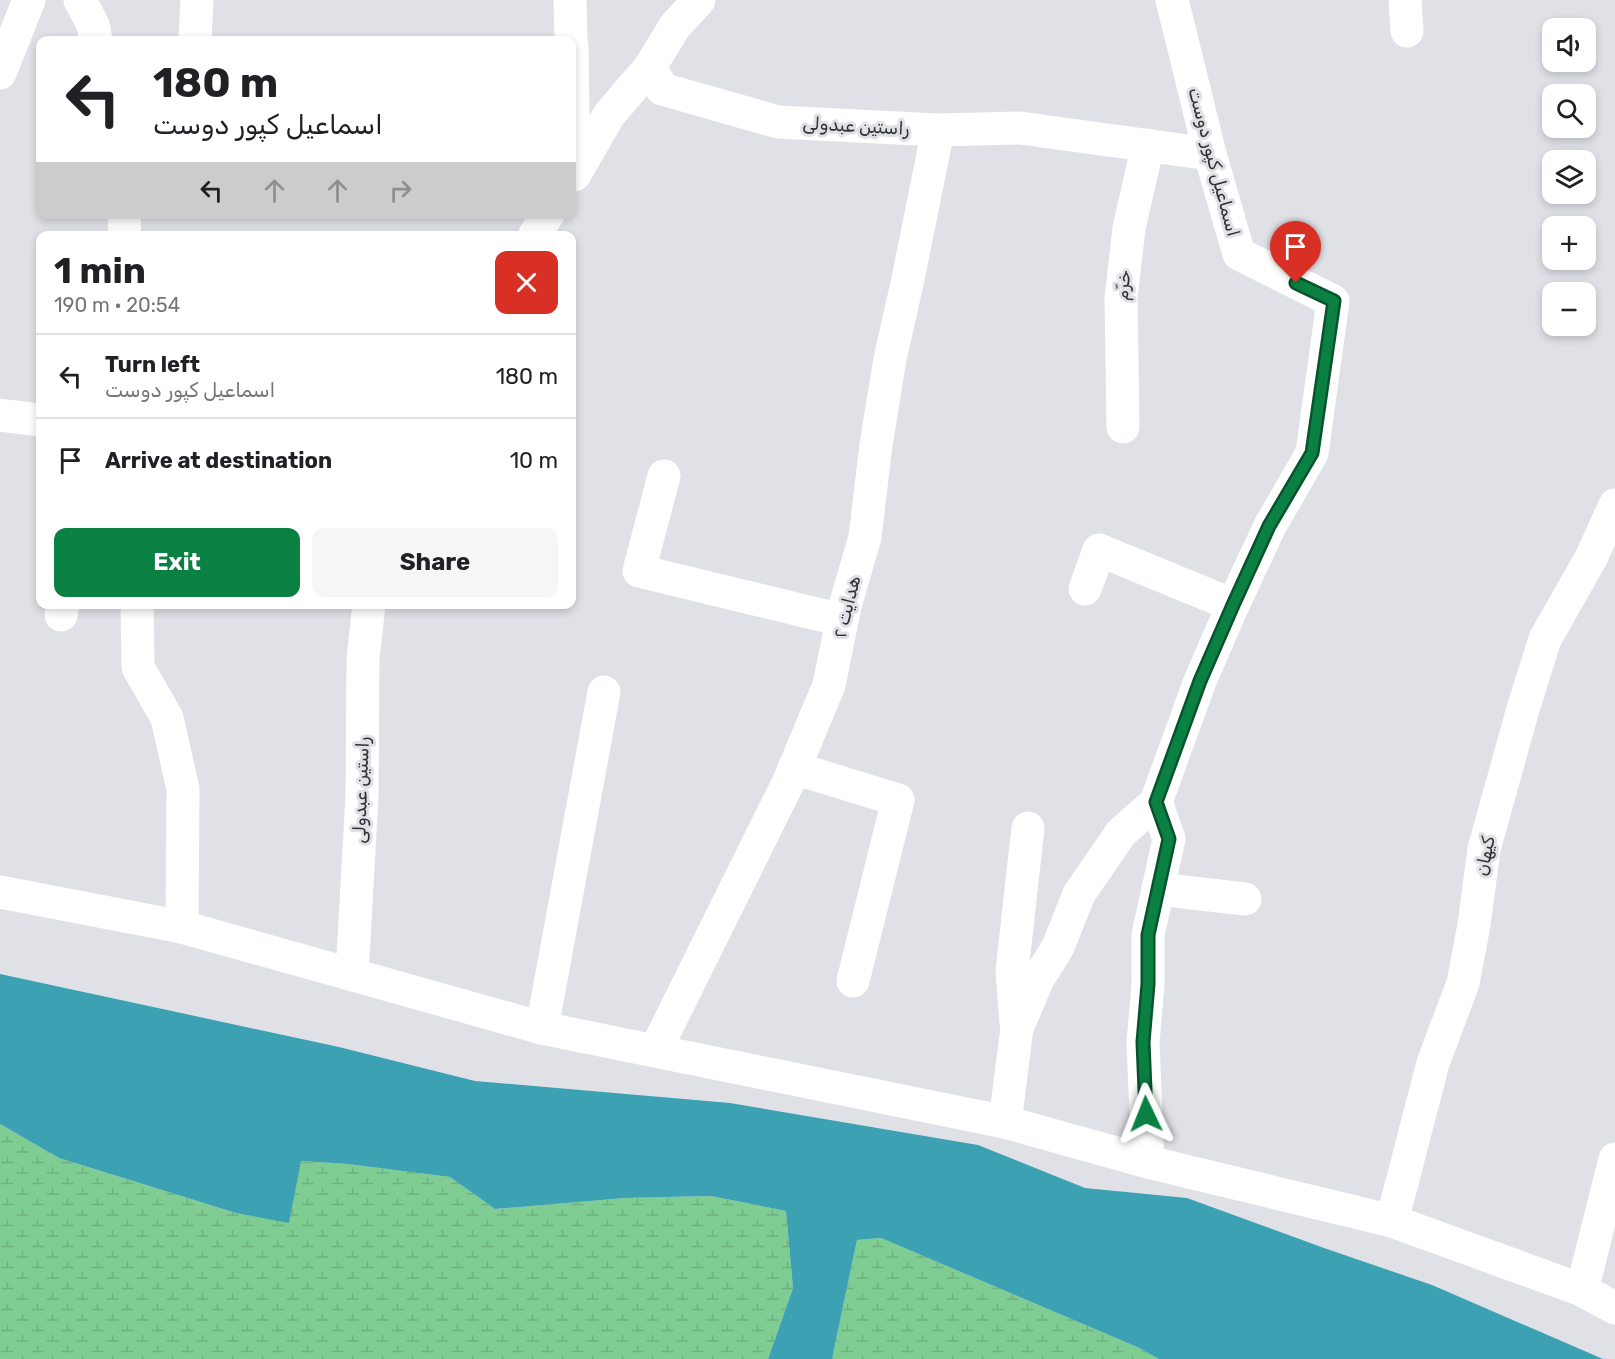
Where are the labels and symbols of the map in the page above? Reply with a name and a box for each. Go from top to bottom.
street label: اسماعیل کپور دوست [1183,85,1244,239]
street label: راستین عبدولی [802,112,910,140]
pin [1270,221,1321,283]
street label: خرّم [1111,269,1135,301]
street label: هدایت ۲ [829,574,865,640]
street label: راستین عبدولی [348,736,374,844]
street label: کیهان [1470,834,1500,878]
position arrow [1114,1082,1178,1146]

